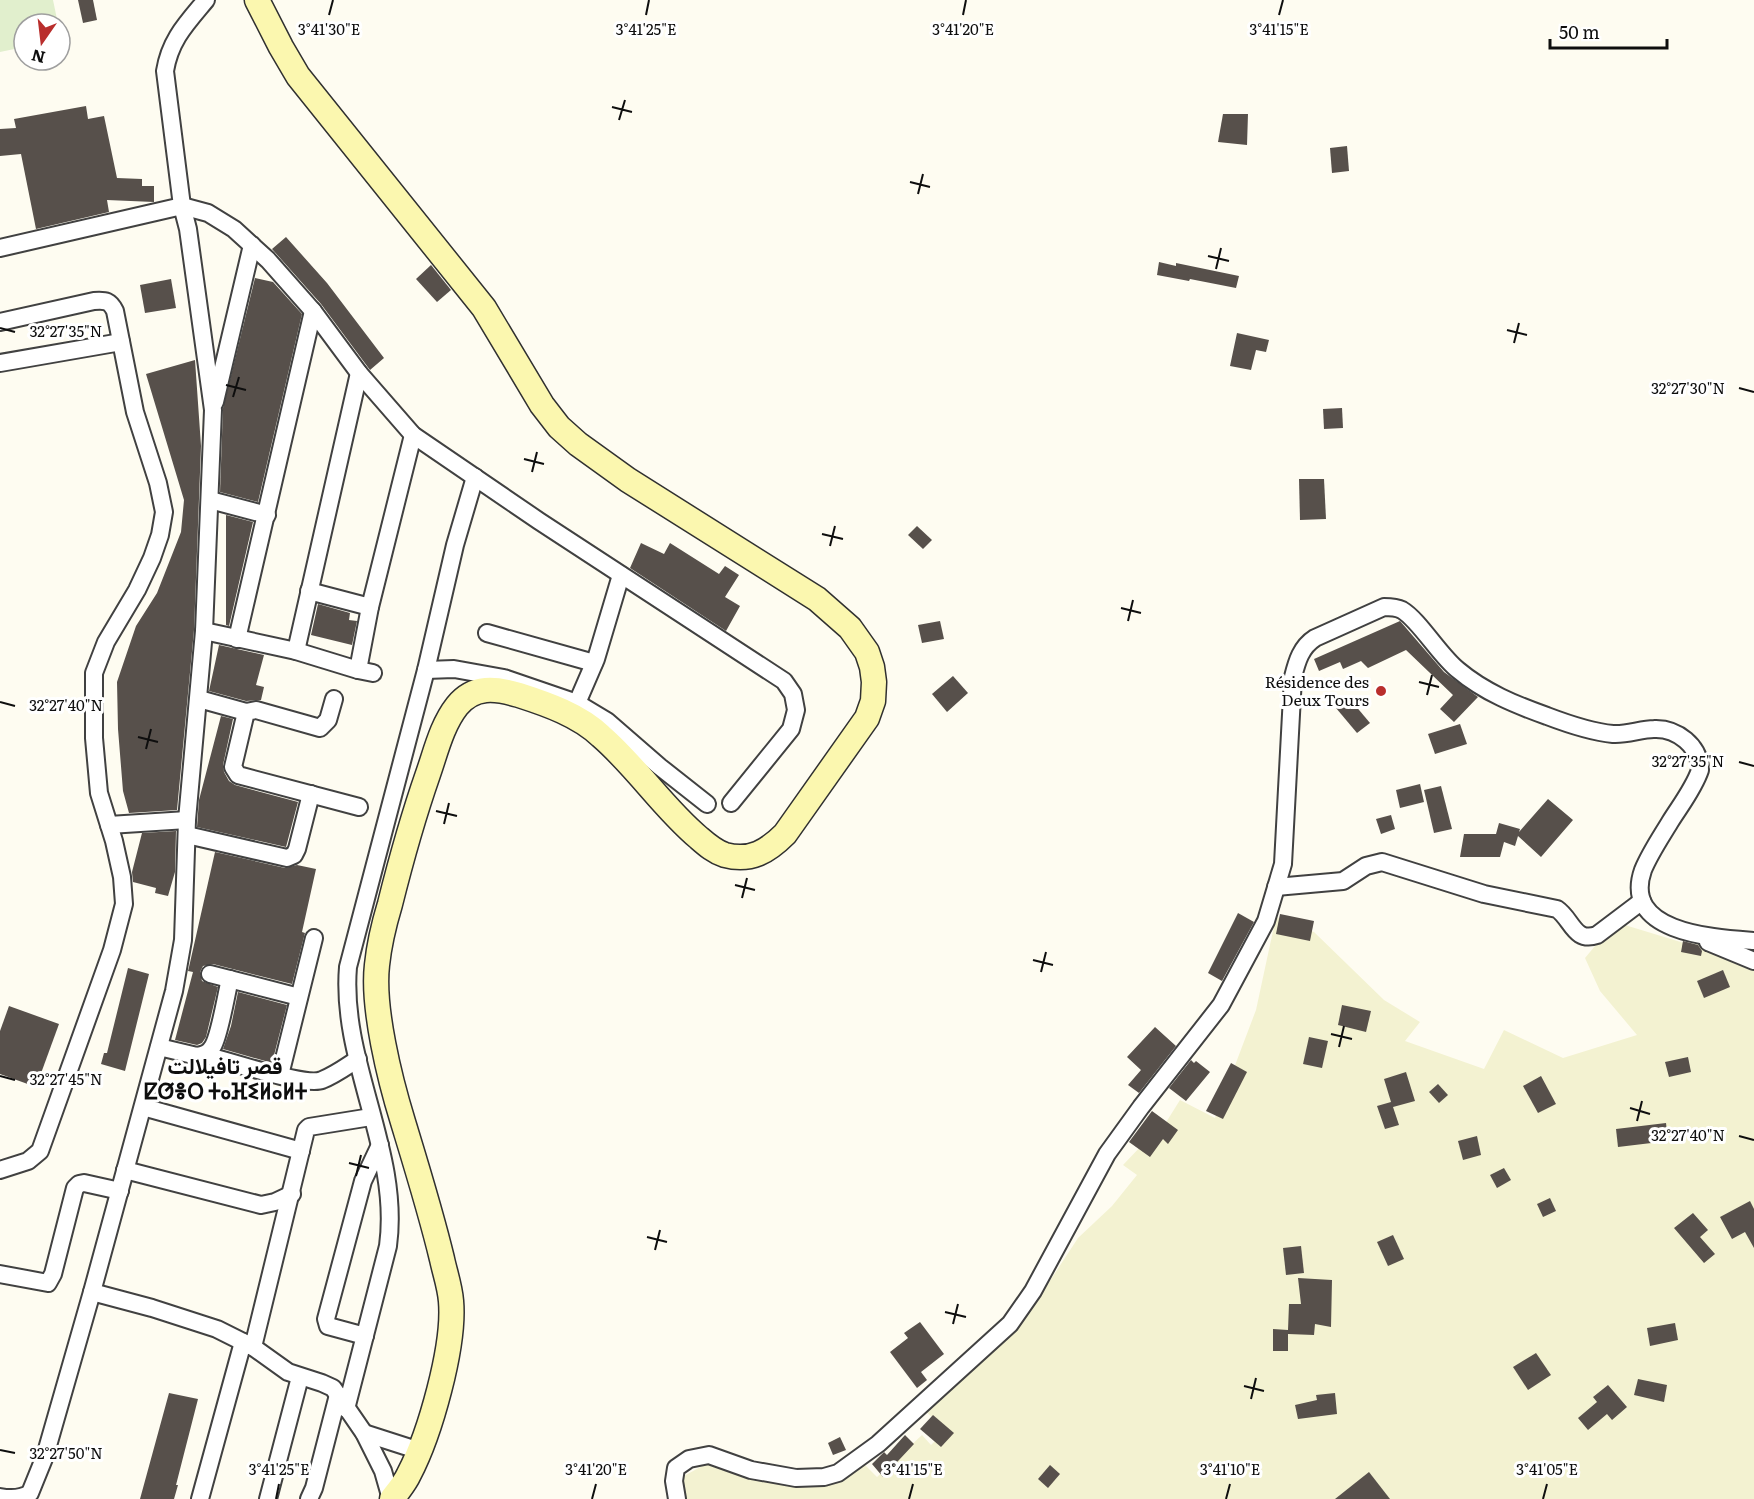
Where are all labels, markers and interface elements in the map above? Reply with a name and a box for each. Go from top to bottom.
north arrow [12,12,72,72]
scale bar [1550,12,1667,50]
text: 3°41'30"E [298,17,360,40]
text: 3°41'25"E [615,17,677,40]
text: 3°41'20"E [932,17,994,40]
text: 3°41'15"E [1249,17,1309,40]
text: 50 m [1559,18,1600,45]
text: N [29,44,48,71]
text: 32°27'35"N [30,319,102,342]
text: 32°27'30"N [1651,376,1725,399]
place label: Résidence des Deux Tours [1265,669,1369,711]
marker: Résidence des Deux Tours [1374,684,1388,698]
text: 32°27'40"N [29,693,103,716]
text: 32°27'35"N [1652,749,1724,772]
district label: قصر تافيلالت ⵇⵚⴻⵔ ⵜⴰⴼⵉⵍⴰⵍⵜ [143,1048,307,1106]
text: 32°27'45"N [29,1067,103,1090]
text: 32°27'40"N [1651,1123,1725,1146]
text: 32°27'50"N [29,1441,103,1464]
text: 3°41'25"E [248,1457,310,1480]
text: 3°41'20"E [565,1457,627,1480]
text: 3°41'15"E [883,1457,943,1480]
text: 3°41'10"E [1200,1457,1260,1480]
text: 3°41'05"E [1516,1457,1578,1480]

